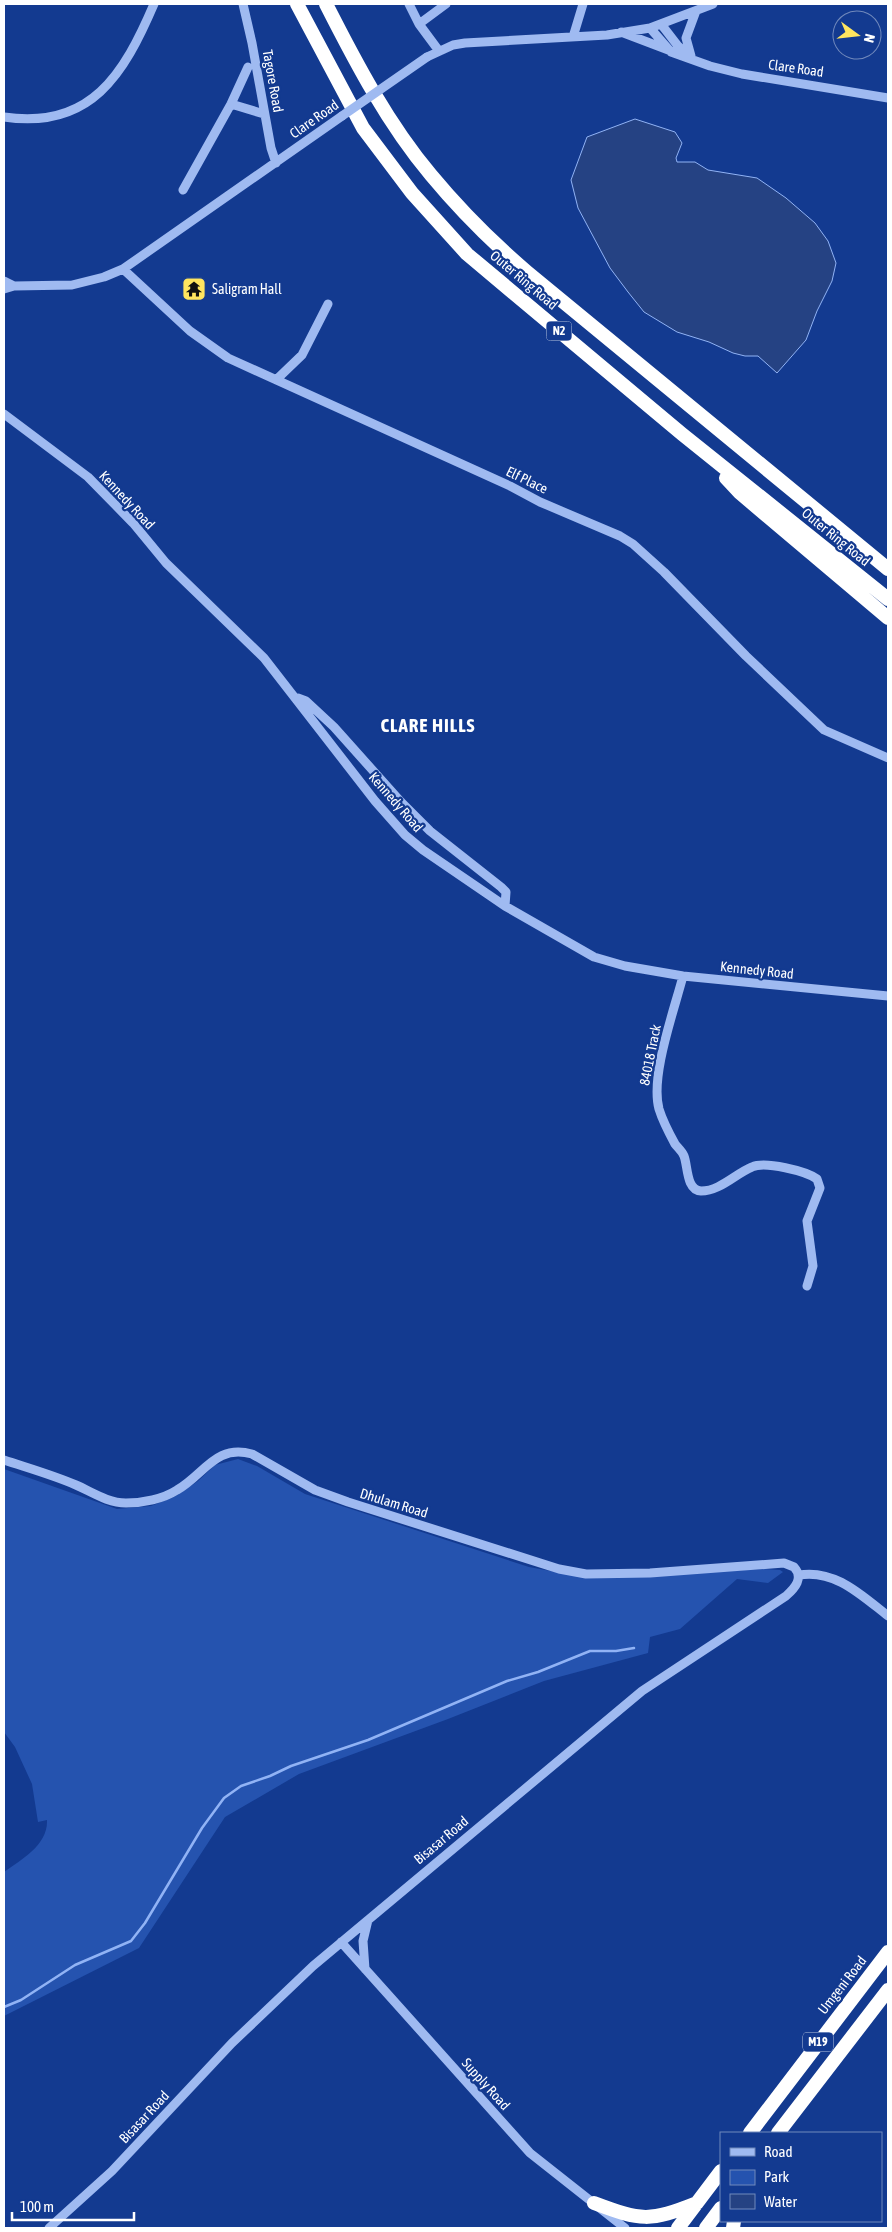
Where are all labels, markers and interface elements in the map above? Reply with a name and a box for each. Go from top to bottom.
north arrow [832,10,882,60]
text: N [861,32,878,44]
street label: Tagore Road [260,49,286,113]
street label: Clare Road [767,56,825,80]
street label: Clare Road [287,96,341,142]
street label: Outer Ring Road [487,247,561,313]
temple icon: Saligram Hall [181,276,207,302]
place label: Saligram Hall [212,281,282,297]
road number: N2 [546,322,572,341]
street label: Elf Place [504,463,550,497]
street label: Kennedy Road [96,468,158,532]
street label: Outer Ring Road [799,505,873,569]
district label: CLARE HILLS [381,714,475,736]
street label: Kennedy Road [366,769,426,835]
street label: Kennedy Road [719,958,795,982]
street label: 84018 Track [636,1023,664,1087]
street label: Dhulam Road [358,1485,430,1521]
street label: Bisasar Road [411,1813,471,1867]
street label: Umgeni Road [814,1953,870,2017]
road number: M19 [803,2032,833,2052]
street label: Supply Road [459,2055,513,2113]
street label: Bisasar Road [116,2088,172,2146]
legend [720,2132,882,2222]
text: Road [764,2143,793,2160]
text: Park [764,2168,789,2185]
scale bar [12,2190,135,2222]
text: Water [764,2193,797,2210]
text: 100 m [20,2198,54,2215]

